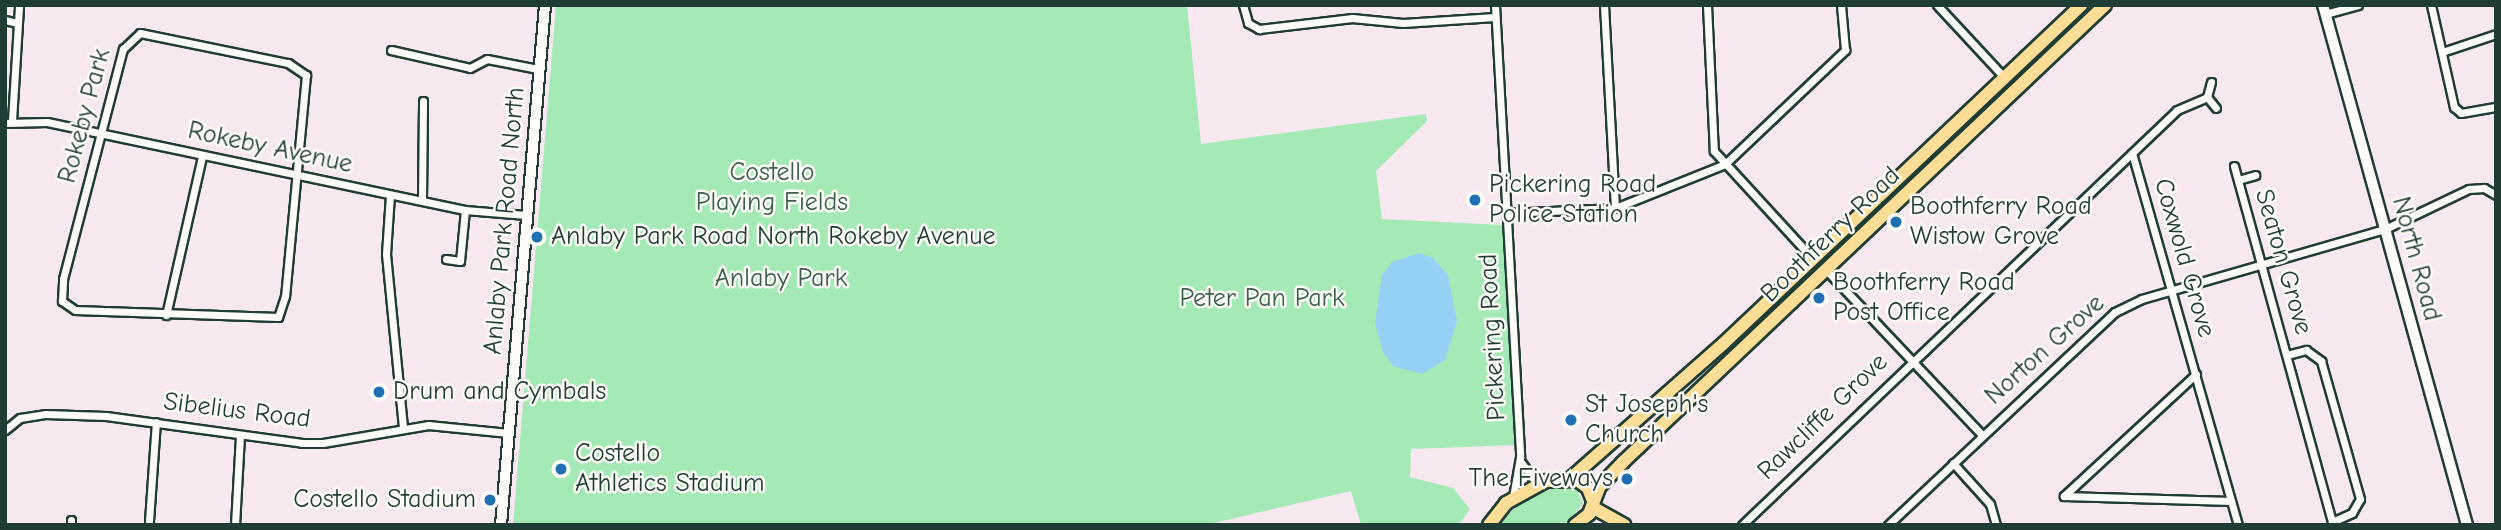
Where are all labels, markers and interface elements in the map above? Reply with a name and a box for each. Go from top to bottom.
street label: Rokeby Park [52,45,118,187]
street label: Anlaby Park Road North [478,86,532,356]
street label: Rokeby Avenue [185,115,355,181]
park label: Costello Playing Fields [696,157,848,218]
street label: Boothferry Road [1755,161,1907,309]
place label: Pickering Road Police Station [1489,169,1656,230]
street label: Coxwold Grove [2146,175,2222,341]
street label: Seaton Grove [2247,186,2319,338]
place label: Boothferry Road Wistow Grove [1910,191,2092,252]
marker: Pickering Road Police Station [1467,192,1483,208]
street label: North Road [2384,193,2448,325]
marker: Boothferry Road Wistow Grove [1888,214,1904,230]
place label: Anlaby Park Road North Rokeby Avenue [551,221,995,253]
marker: Anlaby Park Road North Rokeby Avenue [529,229,545,245]
street label: Pickering Road [1473,253,1513,421]
park label: Anlaby Park [715,263,847,295]
place label: Boothferry Road Post Office [1833,267,2015,328]
park label: Peter Pan Park [1180,283,1344,315]
street label: Norton Grove [1979,288,2111,412]
marker: Boothferry Road Post Office [1811,290,1827,306]
street label: Rawcliffe Grove [1751,347,1895,487]
place label: Drum and Cymbals [393,376,606,408]
marker: Drum and Cymbals [371,384,387,400]
street label: Sibelius Road [162,387,312,435]
place label: St Joseph's Church [1585,389,1708,450]
marker: St Joseph's Church [1563,412,1579,428]
place label: Costello Athletics Stadium [575,438,764,500]
marker: Costello Athletics Stadium [553,461,569,477]
place label: The Fiveways [1469,463,1613,495]
marker: The Fiveways [1619,471,1635,487]
place label: Costello Stadium [293,484,476,516]
marker: Costello Stadium [482,492,498,508]

